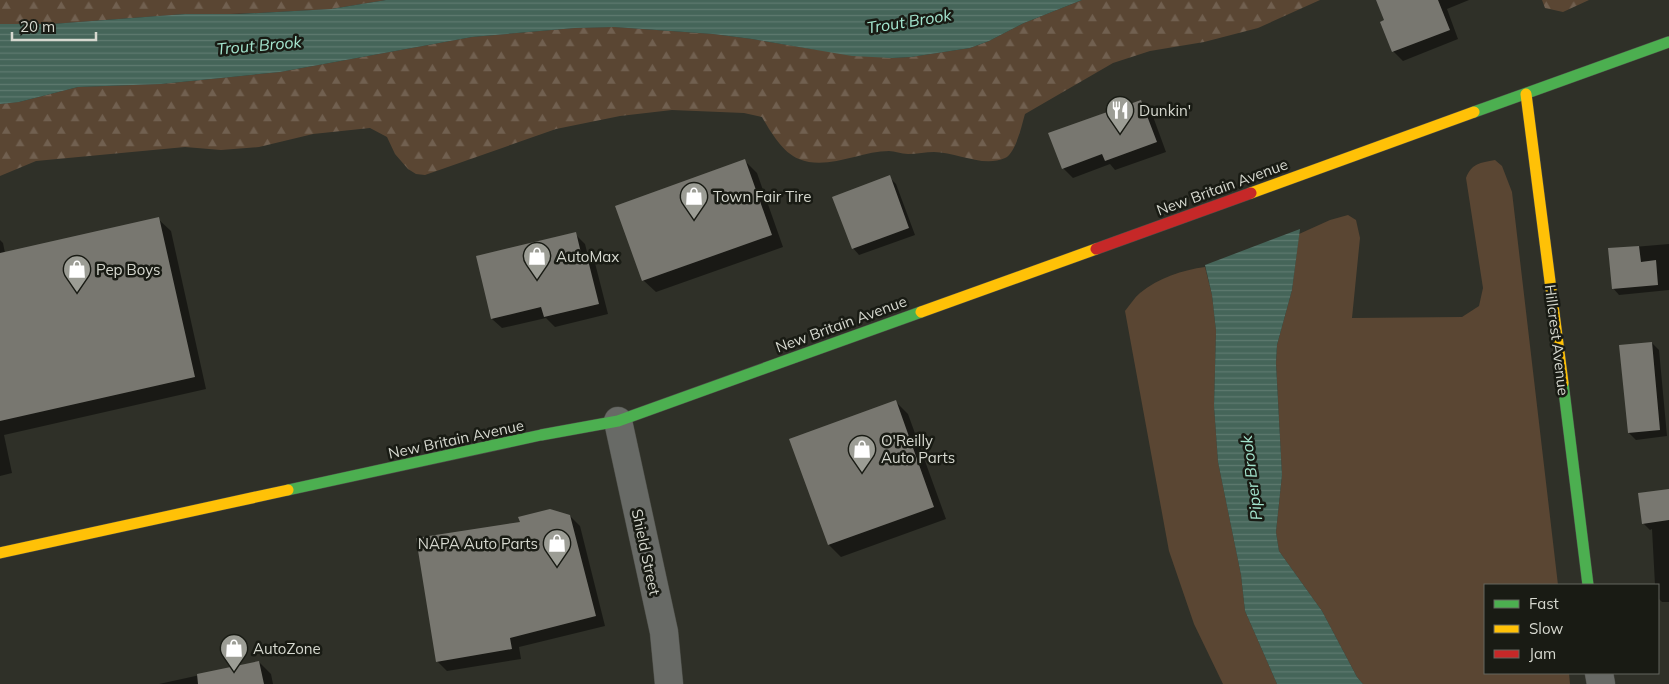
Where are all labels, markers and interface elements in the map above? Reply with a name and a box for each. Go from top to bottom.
water label: Trout Brook [865,4,953,38]
scale bar [12,10,96,42]
text: 20 m [20,17,55,36]
water label: Trout Brook [216,31,303,59]
restaurant icon: Dunkin' [1105,95,1135,134]
place label: Dunkin' [1139,101,1191,120]
street label: New Britain Avenue [1154,154,1290,220]
shop icon: Town Fair Tire [679,181,709,220]
place label: Town Fair Tire [713,187,811,206]
shop icon: AutoMax [522,241,552,280]
place label: AutoMax [556,247,619,266]
shop icon: Pep Boys [62,254,92,293]
place label: Pep Boys [96,260,160,279]
street label: Hillcrest Avenue [1541,283,1573,397]
street label: New Britain Avenue [773,291,909,357]
street label: New Britain Avenue [386,415,526,463]
place label: O'Reilly Auto Parts [881,431,955,467]
shop icon: O'Reilly Auto Parts [847,434,877,473]
water label: Piper Brook [1236,434,1266,522]
street label: Shield Street [628,507,664,597]
shop icon: NAPA Auto Parts [542,528,572,567]
place label: NAPA Auto Parts [418,534,538,553]
legend [1484,584,1659,674]
text: Fast [1529,594,1559,613]
text: Slow [1529,619,1563,638]
shop icon: AutoZone [219,633,249,672]
place label: AutoZone [253,639,321,658]
text: Jam [1529,644,1556,663]

